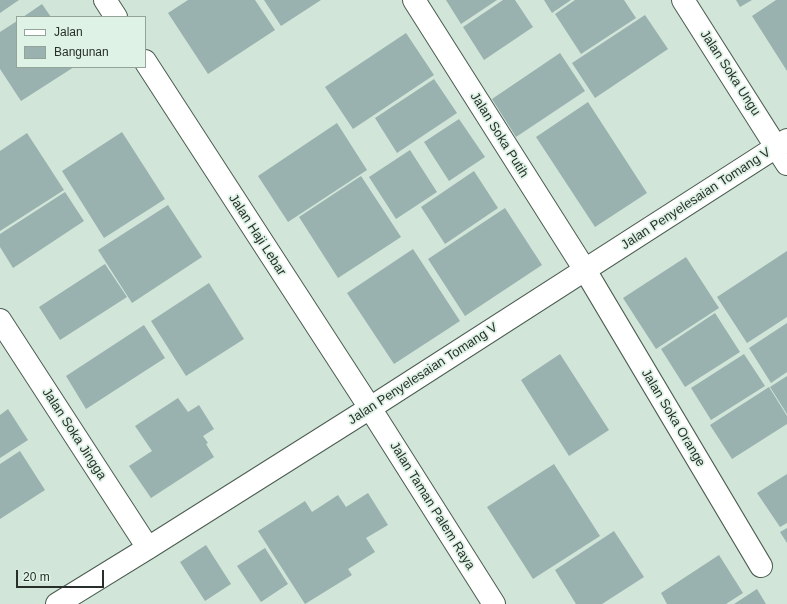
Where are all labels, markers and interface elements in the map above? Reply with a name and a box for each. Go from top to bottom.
legend [16,16,146,68]
text: Jalan [54,25,83,39]
street label: Jalan Soka Ungu [696,27,764,119]
text: Bangunan [54,45,109,59]
street label: Jalan Soka Putih [467,89,531,181]
street label: Jalan Penyelesaian Tomang V [618,145,774,253]
street label: Jalan Haji Lebar [225,191,289,279]
street label: Jalan Penyelesaian Tomang V [345,320,501,428]
street label: Jalan Soka Orange [638,366,708,470]
street label: Jalan Soka Jingga [39,385,109,483]
street label: Jalan Taman Palem Raya [386,439,478,573]
scale bar [18,562,106,588]
text: 20 m [23,570,50,584]

